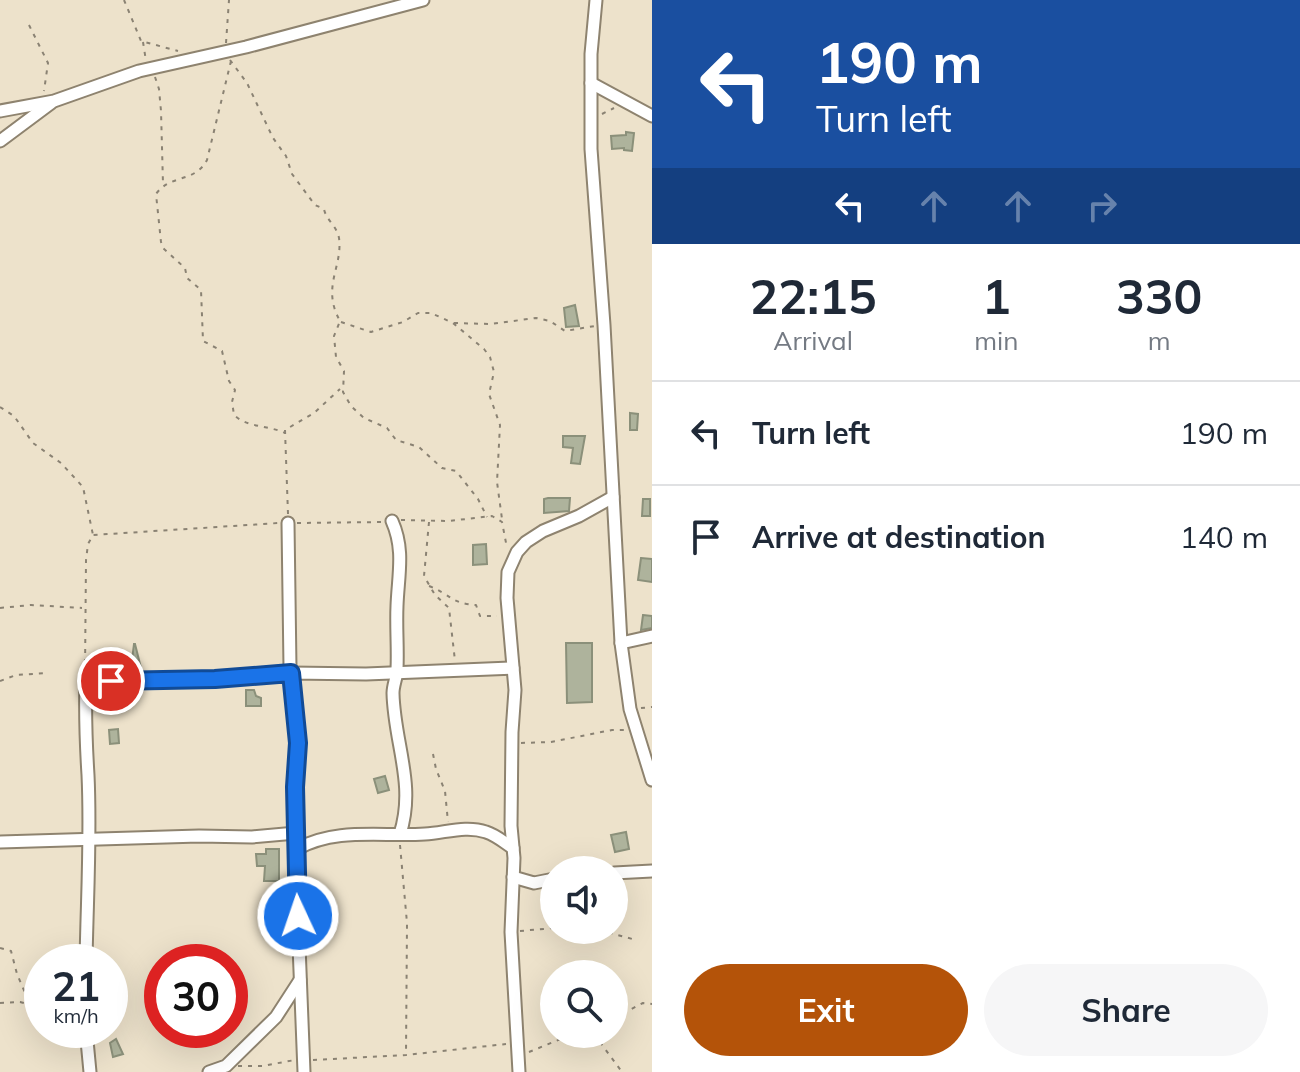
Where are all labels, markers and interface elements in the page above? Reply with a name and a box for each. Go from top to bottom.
text: 190 m [816,27,983,97]
icon: left [684,32,788,136]
text: Turn left [816,96,952,141]
icon: left [828,184,872,228]
icon: ahead [912,184,956,228]
icon: ahead [996,184,1040,228]
icon: right [1080,184,1124,228]
text: 22:15 [750,266,877,326]
text: 1 [982,266,1011,326]
text: 330 [1116,266,1202,326]
text: Arrival [773,324,853,357]
text: min [974,324,1018,357]
text: m [1148,324,1171,357]
icon: left [684,411,728,455]
text: Turn left [752,414,870,452]
text: 190 m [1180,414,1268,452]
icon: arrive [684,515,728,559]
text: Arrive at destination [752,518,1046,556]
text: 140 m [1180,518,1268,556]
pin [77,647,145,715]
icon: arrive [89,659,133,703]
map controls [540,856,628,1048]
button: sound [540,856,628,944]
position arrow [256,874,340,958]
speed limit sign: 30 [144,944,248,1048]
button: search [540,960,628,1048]
text: 21 [52,961,100,1011]
button: Exit [684,964,968,1056]
button: Share [984,964,1268,1056]
text: km/h [53,1003,99,1028]

